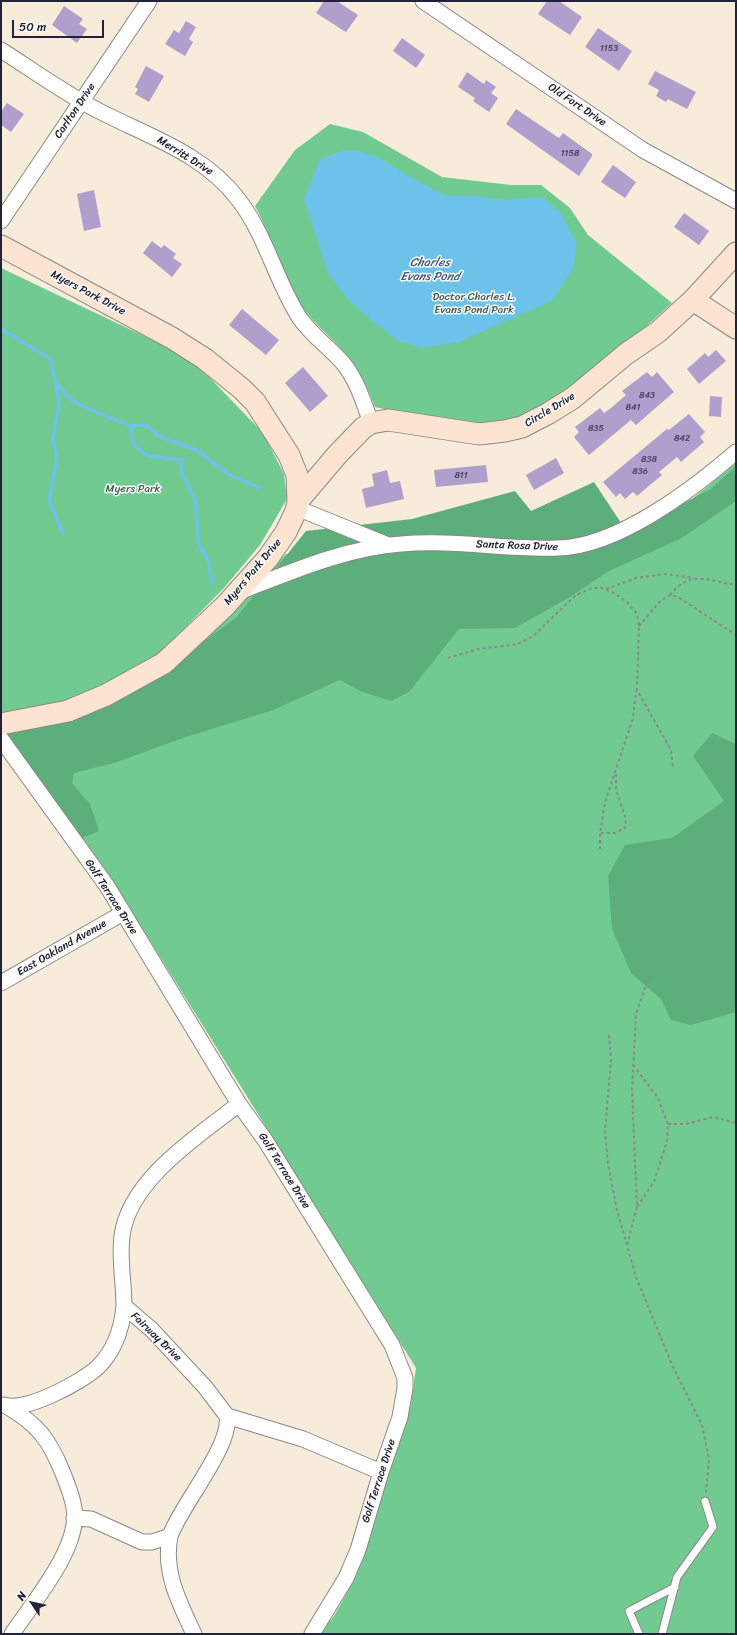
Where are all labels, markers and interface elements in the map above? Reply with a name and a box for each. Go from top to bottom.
scale bar [14,12,106,38]
text: 50 m [19,16,46,38]
house number: 1153 [600,44,618,54]
street label: Carlton Drive [52,81,98,141]
street label: Old Fort Drive [545,81,609,129]
street label: Merritt Drive [155,134,215,178]
house number: 1158 [561,149,579,159]
water label: Charles Evans Pond [401,256,459,284]
street label: Myers Park Drive [48,268,128,318]
park label: Doctor Charles L. Evans Pond Park [432,290,516,316]
street label: Circle Drive [522,390,578,430]
house number: 843 [639,391,655,401]
house number: 841 [626,403,640,413]
house number: 835 [588,424,604,434]
house number: 842 [674,434,690,444]
house number: 838 [641,455,657,465]
house number: 836 [632,467,648,477]
house number: 811 [454,471,468,481]
park label: Myers Park [106,482,160,496]
street label: Myers Park Drive [221,536,285,608]
street label: Santa Rosa Drive [476,538,558,554]
street label: Golf Terrace Drive [82,857,140,937]
street label: East Oakland Avenue [15,917,109,979]
street label: Golf Terrace Drive [255,1131,313,1211]
street label: Fairway Drive [128,1309,184,1365]
street label: Golf Terrace Drive [359,1438,399,1524]
north arrow [12,1583,52,1623]
text: N [12,1588,32,1604]

